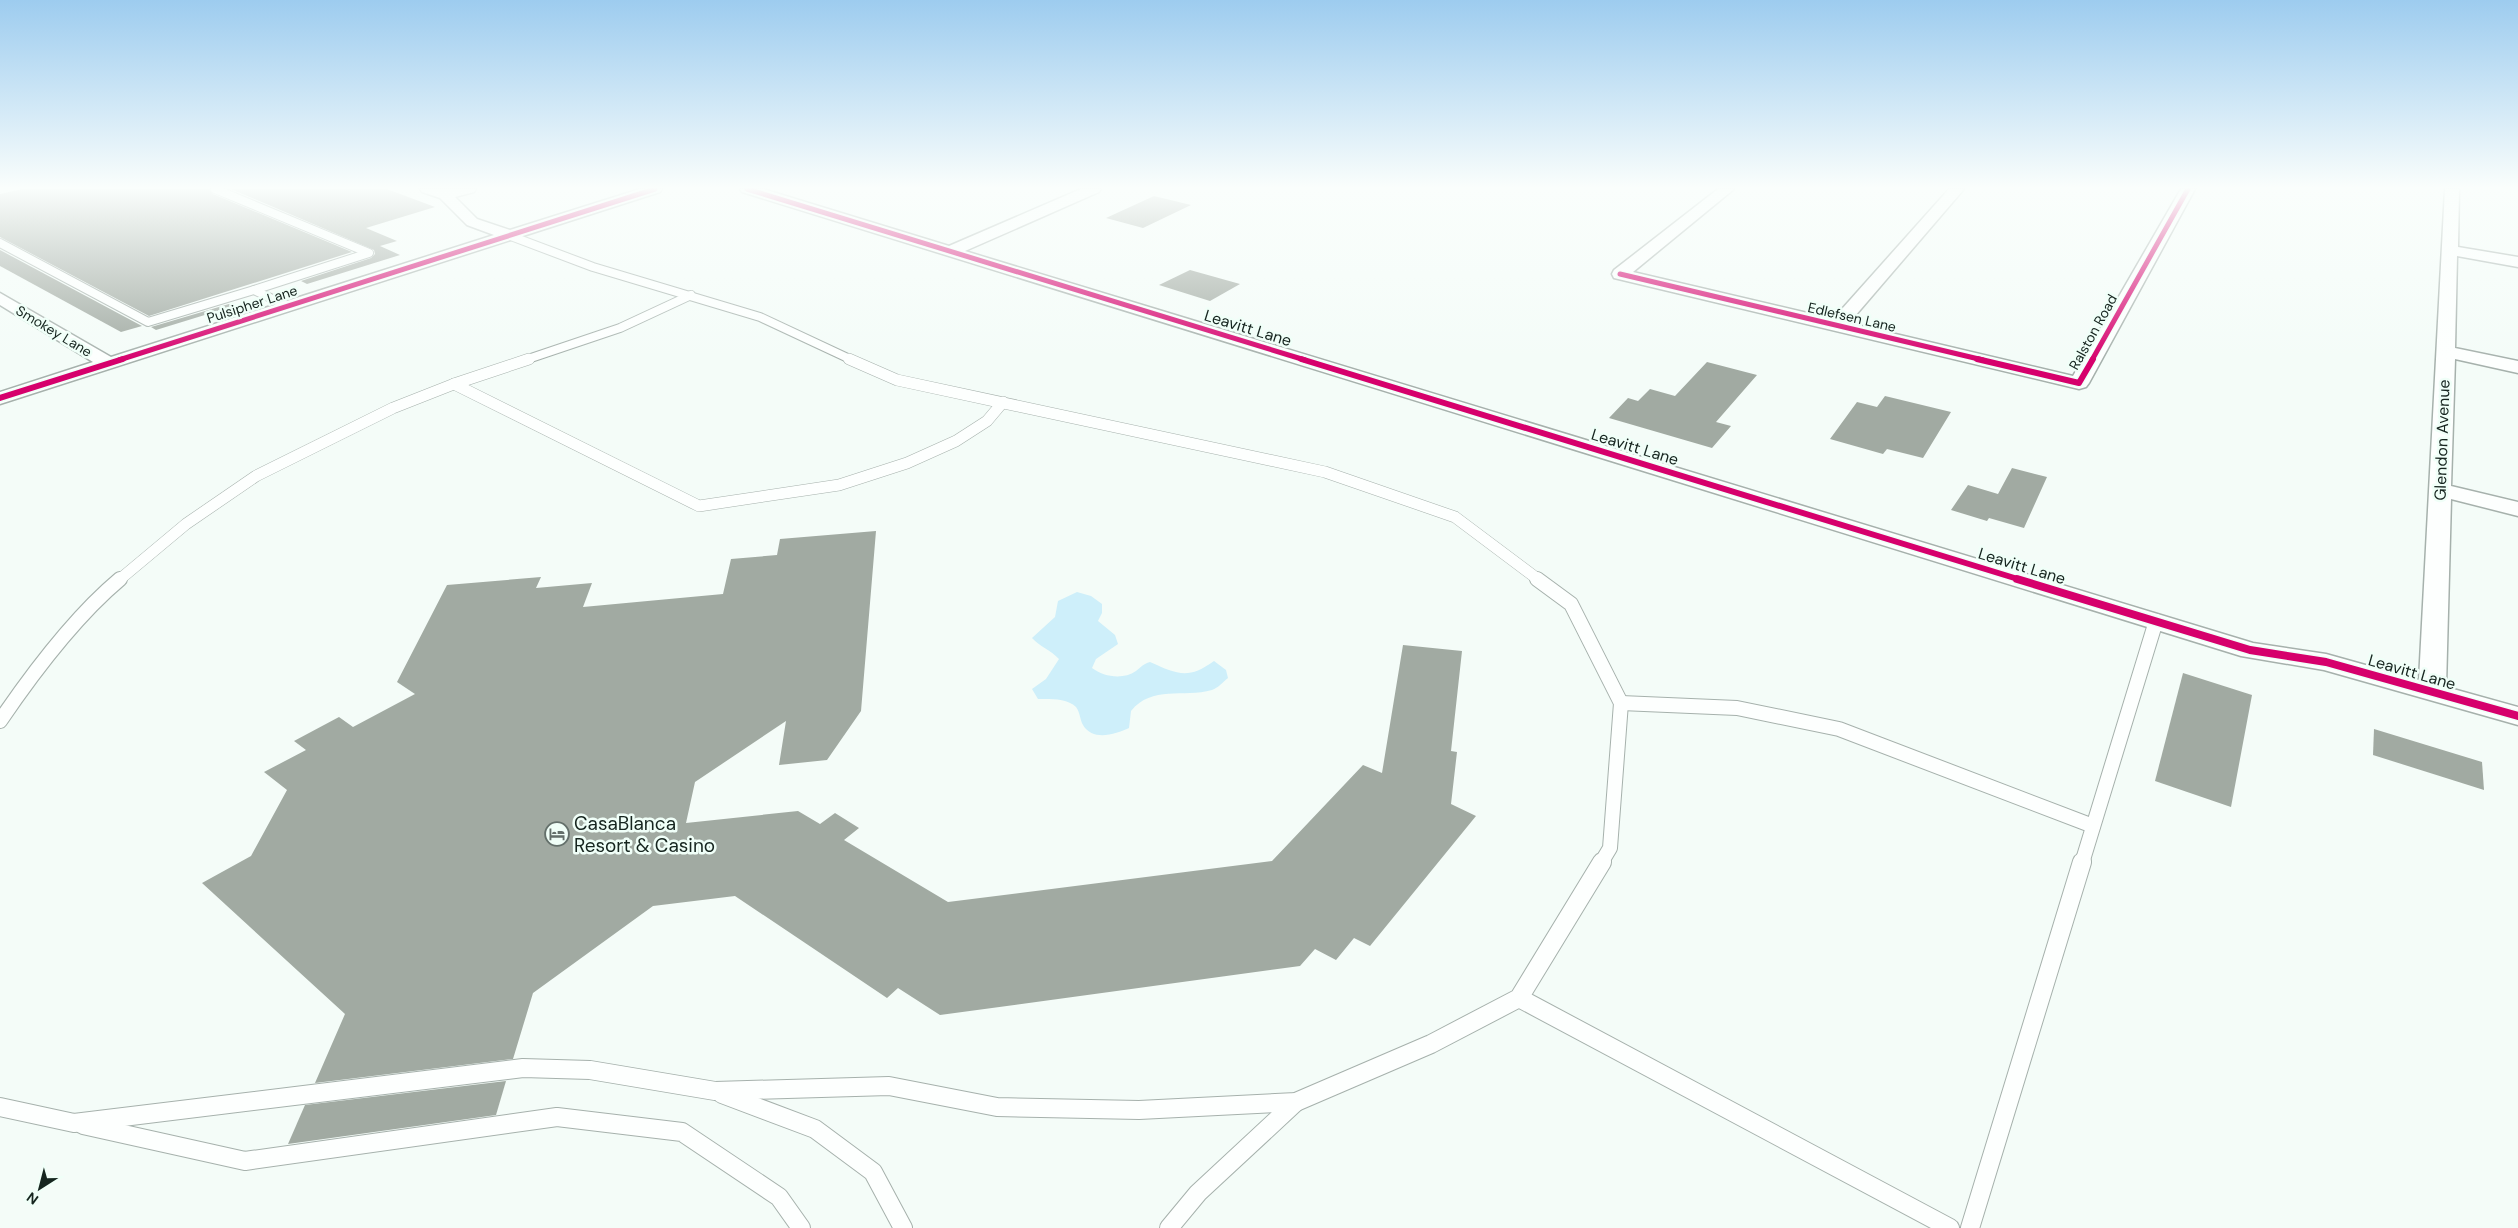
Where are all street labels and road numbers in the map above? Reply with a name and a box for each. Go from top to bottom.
street label: Pulsipher Lane [204,281,300,327]
street label: Ralston Road [2065,291,2121,373]
street label: Edlefsen Lane [1806,298,1898,336]
street label: Smokey Lane [13,301,95,361]
street label: Leavitt Lane [1202,305,1294,351]
street label: Glendon Avenue [2429,379,2455,501]
street label: Leavitt Lane [1589,424,1681,470]
street label: Leavitt Lane [1976,543,2068,589]
street label: Leavitt Lane [2366,649,2458,695]

